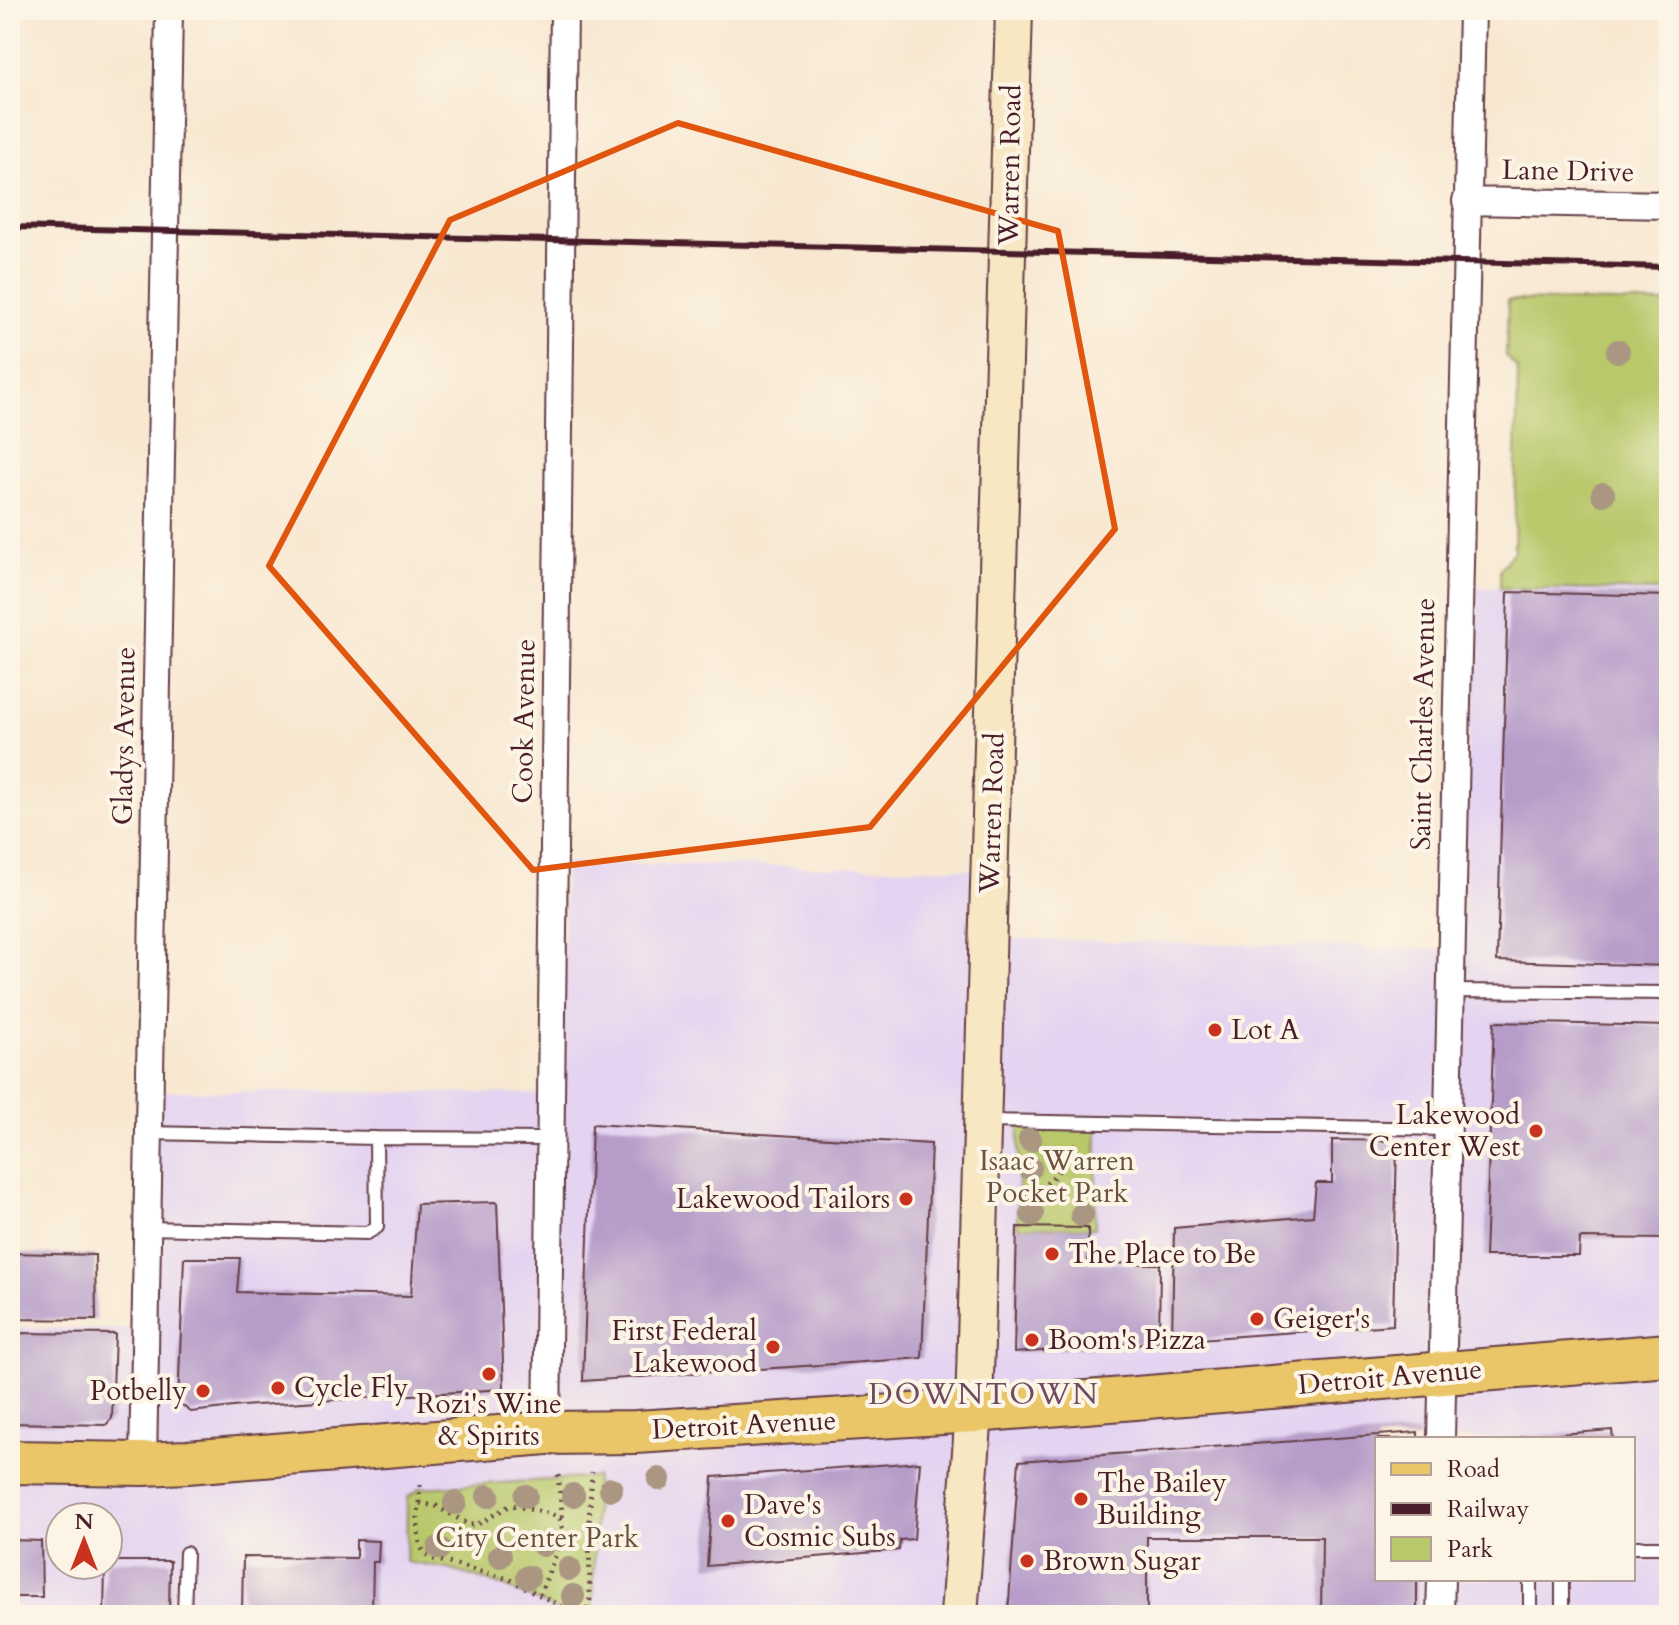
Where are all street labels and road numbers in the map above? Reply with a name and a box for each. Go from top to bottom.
street label: Warren Road [990,84,1030,247]
street label: Lane Drive [1501,151,1635,191]
street label: Saint Charles Avenue [1402,597,1444,851]
street label: Cook Avenue [504,638,544,804]
street label: Gladys Avenue [103,646,145,826]
street label: Warren Road [970,732,1014,895]
street label: Detroit Avenue [1296,1350,1484,1404]
street label: Detroit Avenue [651,1401,837,1449]

